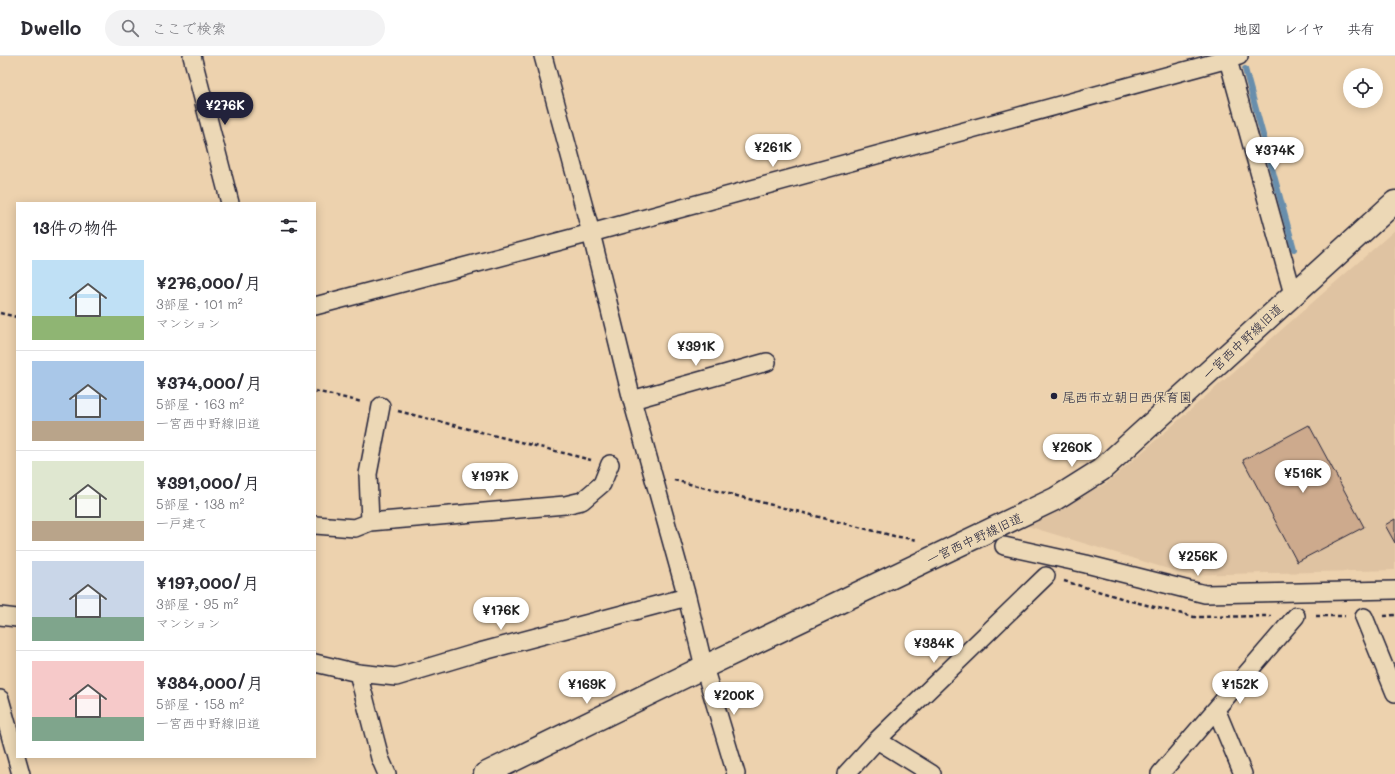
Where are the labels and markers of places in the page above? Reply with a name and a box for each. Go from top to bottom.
pin: ¥276K [197,92,253,126]
pin: ¥261K [745,134,801,168]
pin: ¥374K [1247,137,1303,171]
pin: ¥391K [668,333,724,367]
place label: 尾西市立朝日西保育園 [1062,388,1192,405]
marker: 尾西市立朝日西保育園 [1049,391,1059,401]
pin: ¥260K [1044,434,1100,468]
pin: ¥516K [1275,460,1331,494]
pin: ¥197K [462,463,518,497]
pin: ¥256K [1170,543,1226,577]
pin: ¥176K [473,597,529,631]
pin: ¥384K [906,630,962,664]
pin: ¥169K [559,671,615,705]
pin: ¥152K [1212,671,1268,705]
pin: ¥200K [706,682,762,716]

